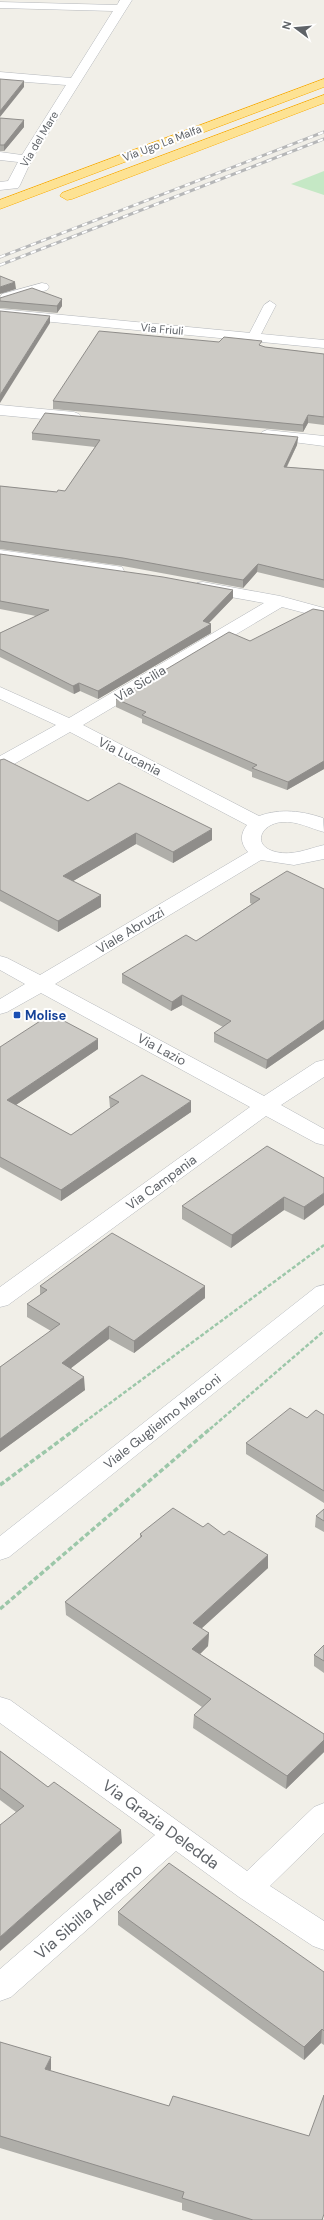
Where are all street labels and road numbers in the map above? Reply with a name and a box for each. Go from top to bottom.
street label: Via del Mare [17,108,61,170]
street label: Via Ugo La Malfa [121,122,203,164]
street label: Via Friuli [140,320,184,338]
street label: Via Sicilia [112,662,169,705]
street label: Via Lucania [95,733,164,780]
street label: Viale Abruzzi [93,903,168,957]
street label: Via Lazio [134,1029,189,1070]
street label: Via Campania [123,1151,200,1214]
street label: Viale Guglielmo Marconi [100,1370,224,1473]
street label: Via Grazia Deledda [98,1775,223,1874]
street label: Via Sibilla Aleramo [30,1859,147,1964]

